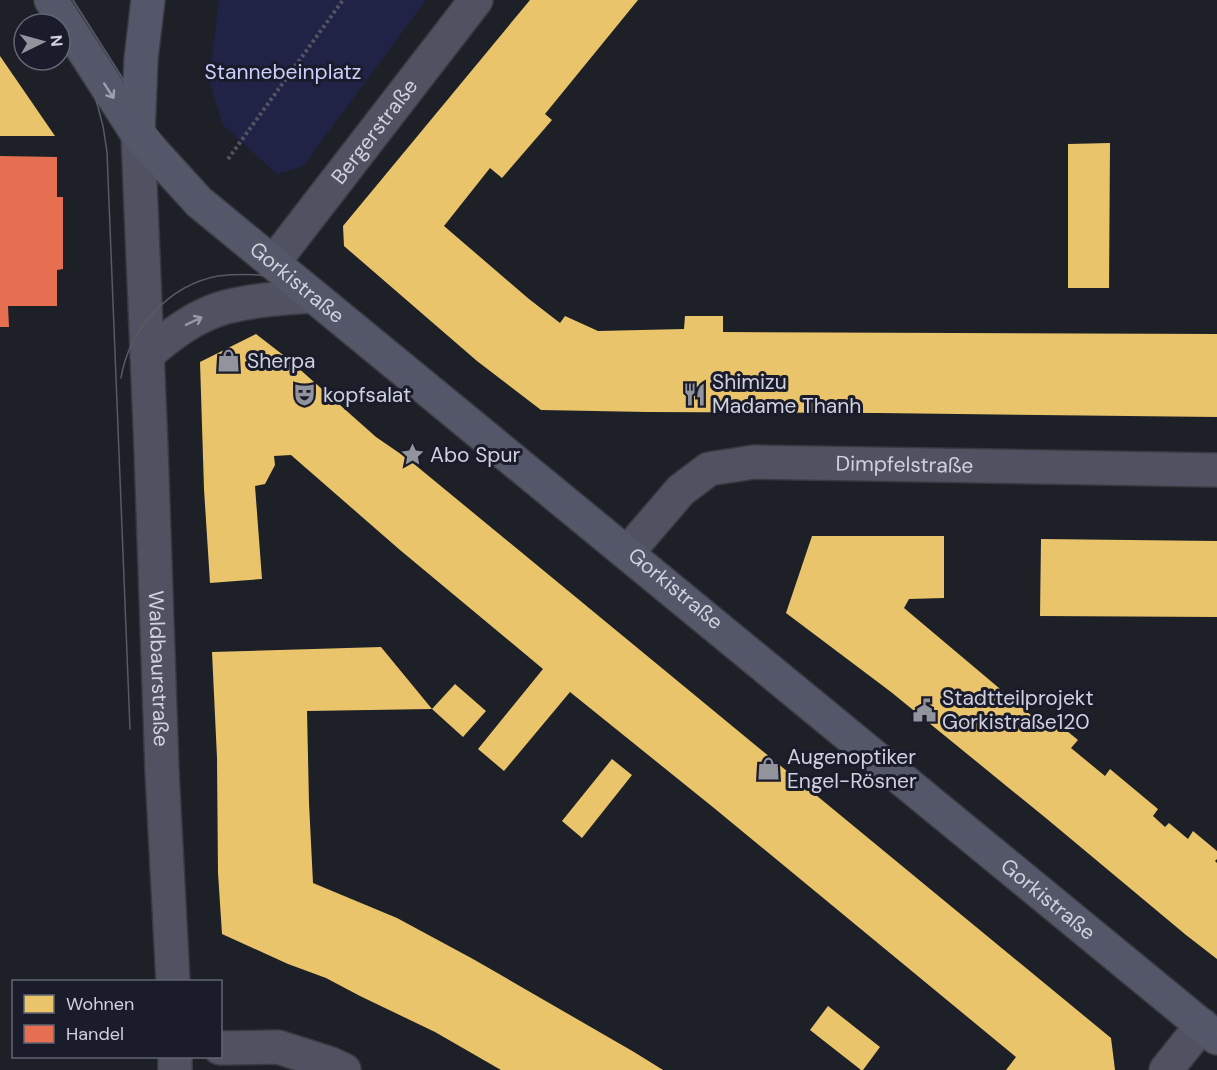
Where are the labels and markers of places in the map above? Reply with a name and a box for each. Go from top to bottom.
place label: Sherpa [247,347,316,375]
shop icon: Sherpa [216,348,242,374]
place label: Shimizu Madame Thanh [712,368,861,420]
place label: kopfsalat [323,381,411,409]
restaurant icon: Shimizu Madame Thanh [681,381,707,407]
theatre icon: kopfsalat [292,382,318,408]
place label: Abo Spur [430,441,520,469]
place icon: Abo Spur [399,442,425,468]
place label: Stadtteilprojekt Gorkistraße120 [942,684,1094,736]
public building icon: Stadtteilprojekt Gorkistraße120 [911,697,937,723]
place label: Augenoptiker Engel-Rösner [787,743,917,795]
shop icon: Augenoptiker Engel-Rösner [756,756,782,782]

